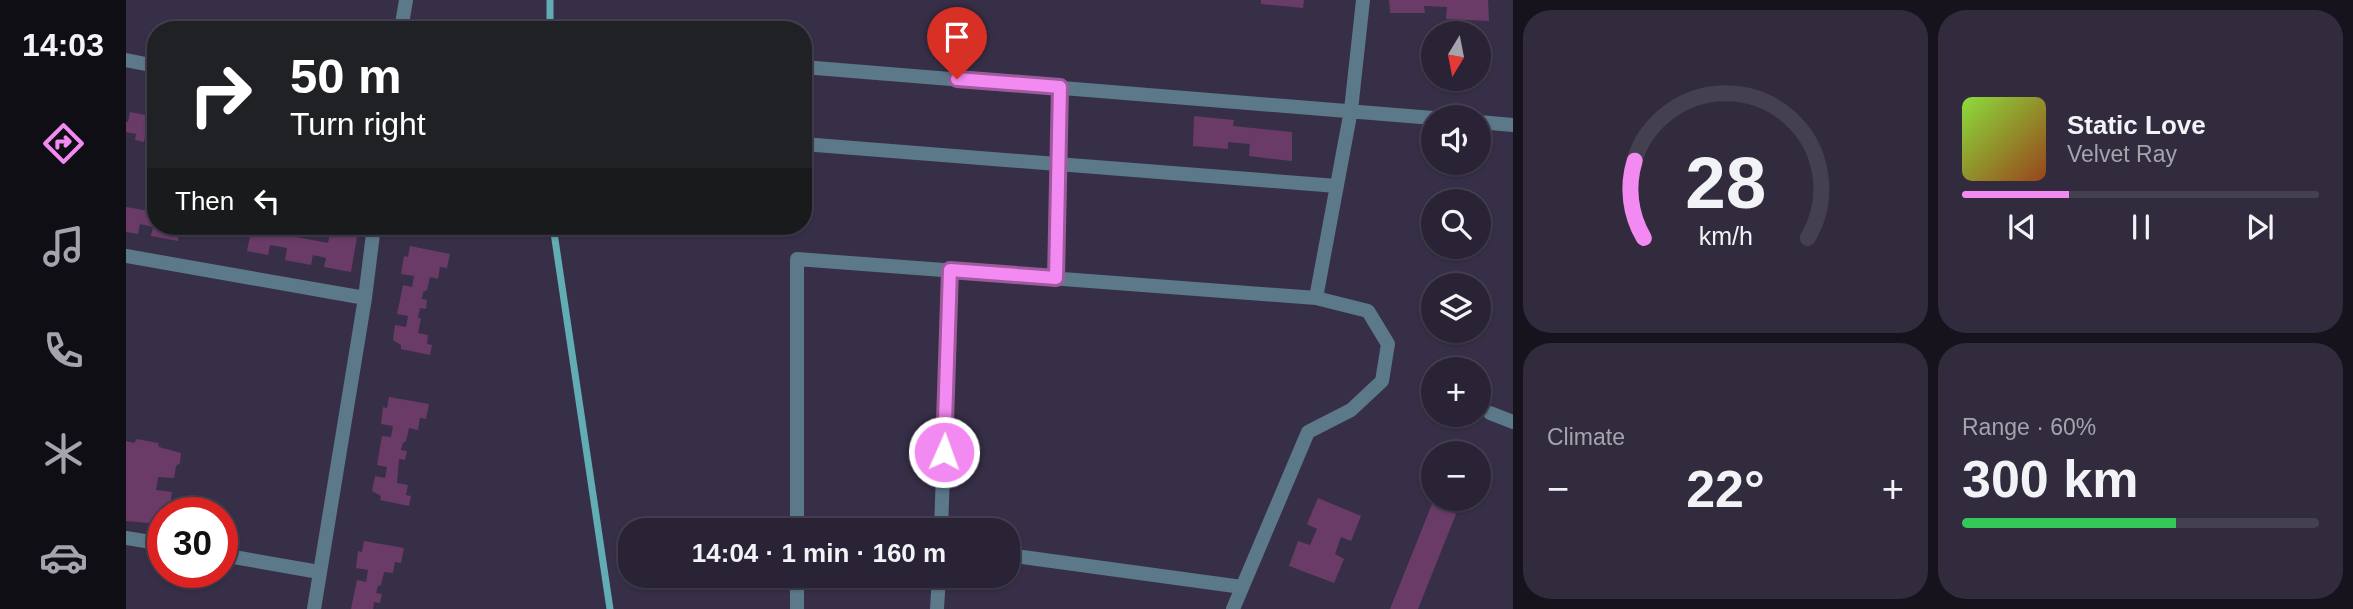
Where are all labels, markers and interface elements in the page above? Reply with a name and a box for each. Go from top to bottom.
pin [927,7,987,79]
icon: arrive [938,18,976,56]
north arrow [1421,21,1491,91]
map controls [1421,21,1491,511]
text: 14:03 [22,27,104,63]
icon: right [175,49,266,140]
text: 50 m [290,49,402,103]
button: sound [1421,105,1491,175]
text: Turn right [290,106,426,142]
text: Static Love [2067,110,2206,140]
icon: directions [39,119,88,168]
text: Velvet Ray [2067,141,2177,167]
text: 28 [1685,142,1766,223]
icon: left [248,182,286,220]
text: Then [175,186,234,216]
button: search [1421,189,1491,259]
icon: previous [2003,208,2041,246]
icon: pause [2122,208,2160,246]
icon: next [2241,208,2279,246]
icon: music [39,222,88,271]
text: km/h [1698,222,1753,250]
button: layers [1421,273,1491,343]
icon: phone [39,326,88,375]
button: + [1421,357,1491,427]
text: Range · 60% [1962,414,2096,440]
position arrow [907,415,981,489]
text: Climate [1547,424,1625,450]
icon: climate [39,429,88,478]
button: − [1421,441,1491,511]
text: 300 km [1962,450,2138,508]
text: 22° [1686,460,1765,518]
text: − [1547,468,1569,510]
text: + [1882,468,1904,510]
speed limit sign: 30 [147,497,238,588]
icon: car [39,533,88,582]
text: 14:04 · 1 min · 160 m [692,538,946,568]

